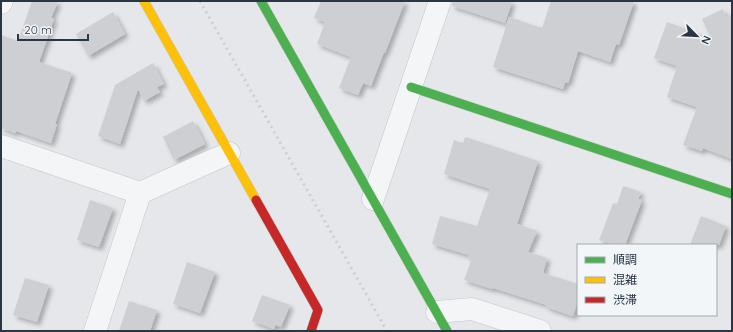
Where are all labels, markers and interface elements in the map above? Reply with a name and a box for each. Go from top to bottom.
scale bar [18,16,88,42]
north arrow [677,16,717,56]
text: 20 m [24,22,52,37]
text: N [698,34,714,47]
legend [577,244,717,316]
text: 順調 [613,252,637,267]
text: 混雑 [613,272,637,287]
text: 渋滞 [613,292,637,307]

